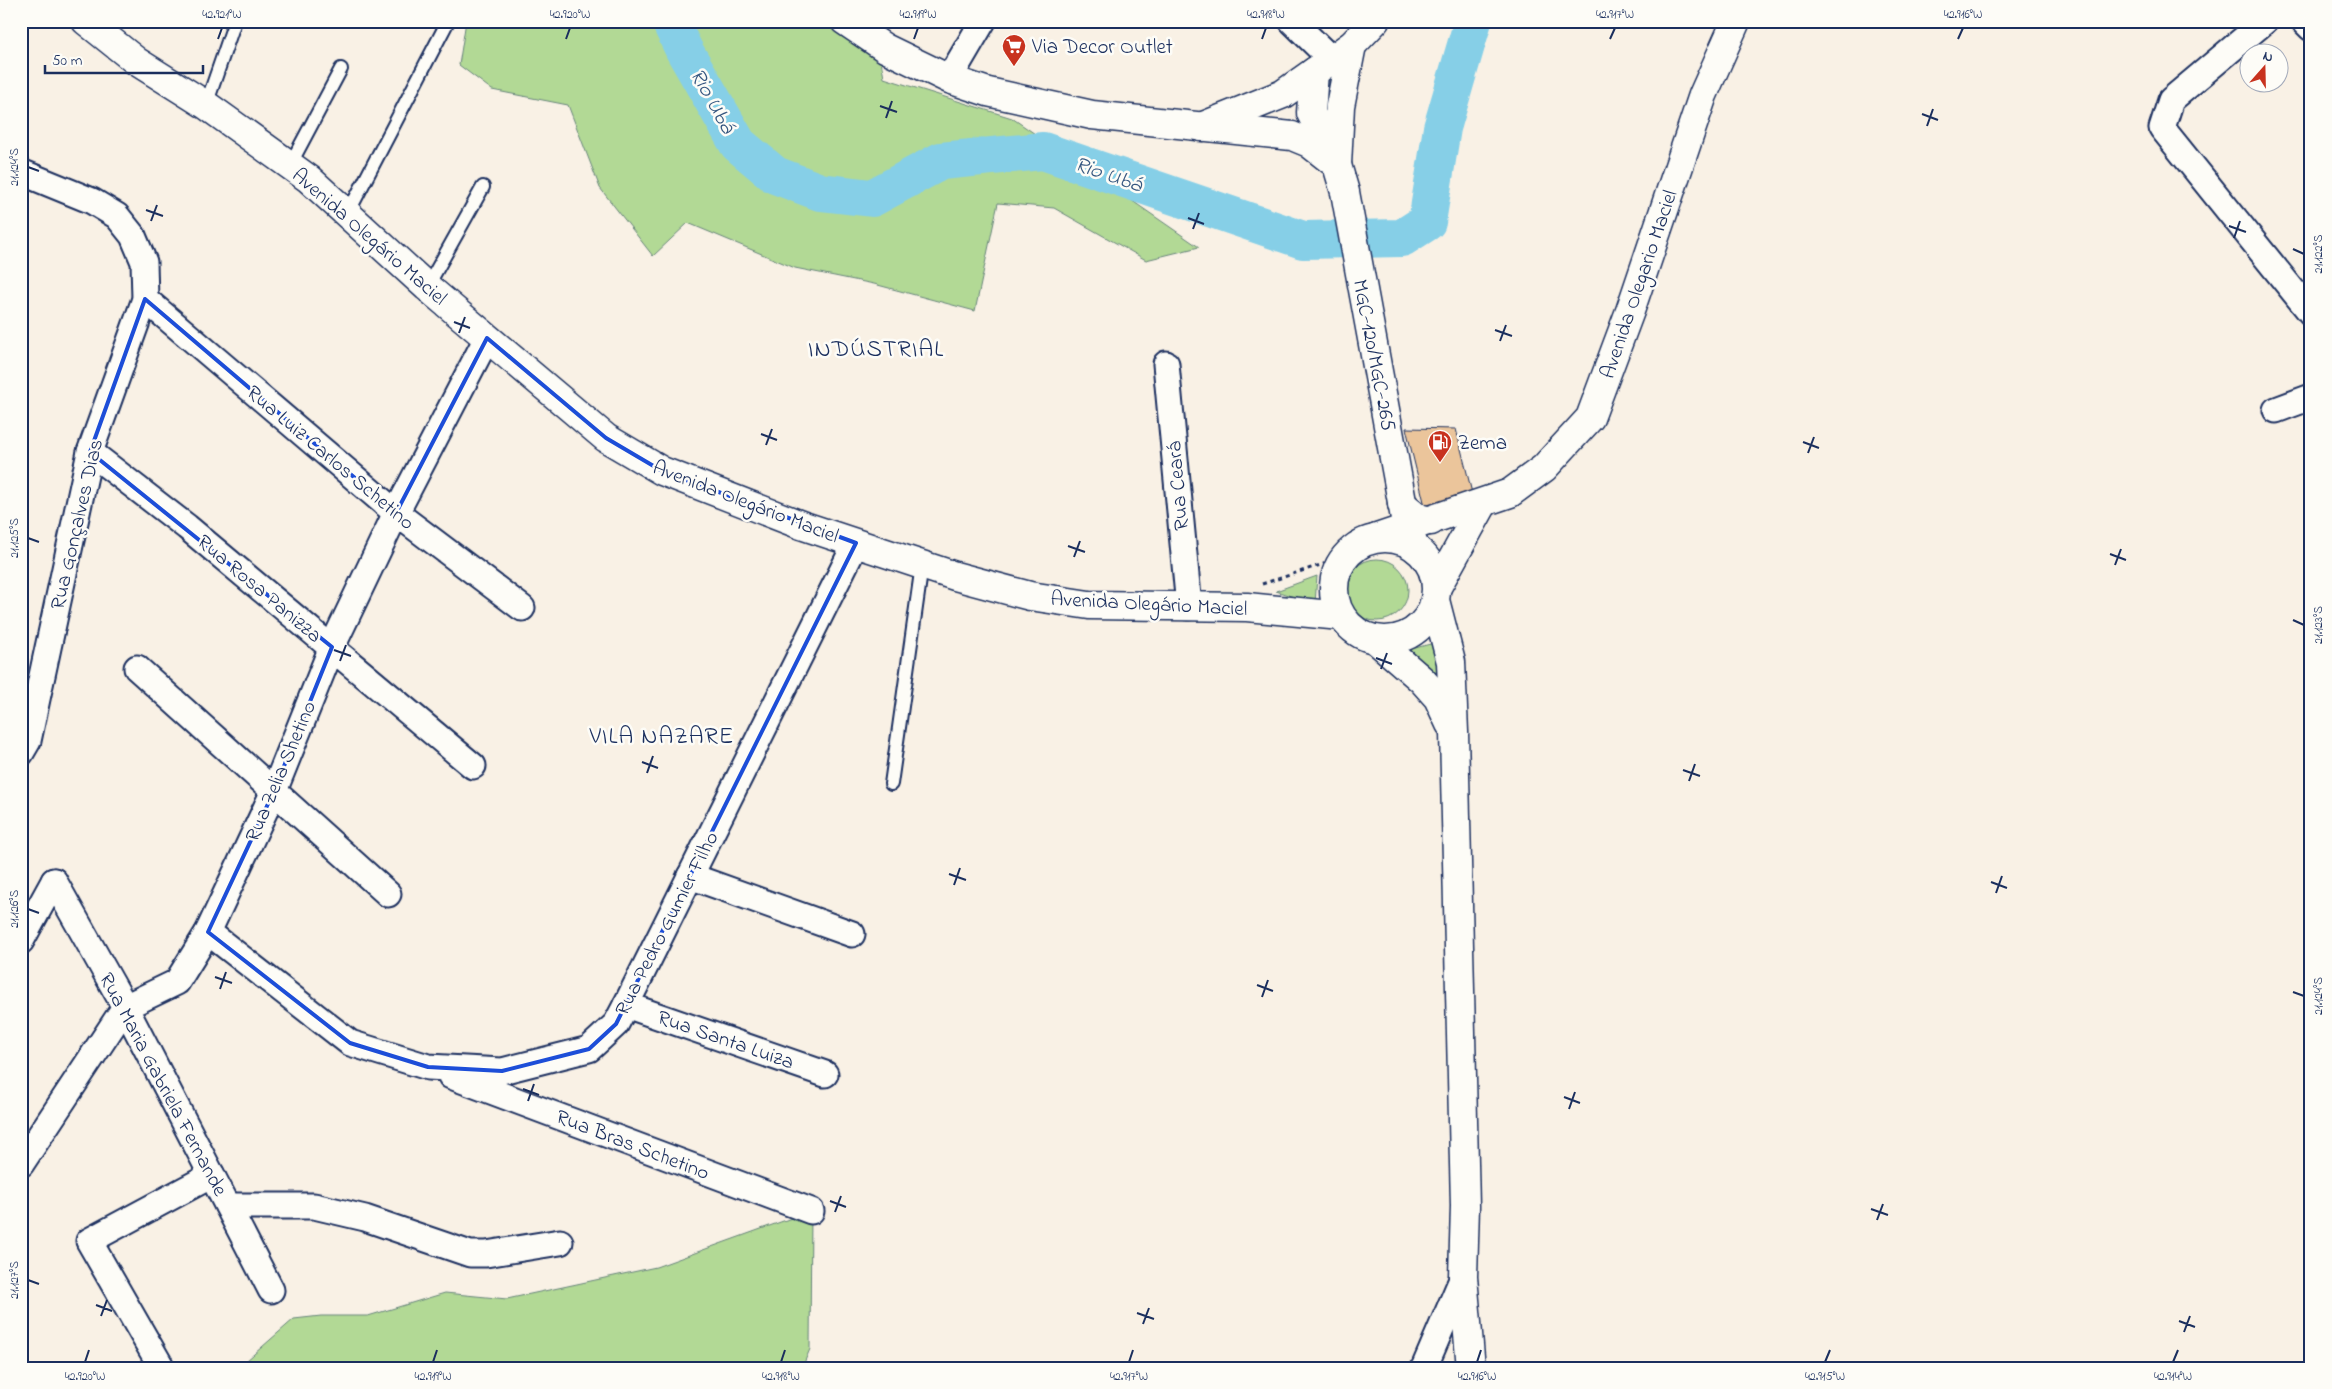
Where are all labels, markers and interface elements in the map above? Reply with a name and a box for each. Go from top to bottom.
text: 42.921°W [202,6,242,24]
text: 42.920°W [550,6,590,24]
text: 42.919°W [900,6,936,24]
text: 42.918°W [1247,6,1285,24]
text: 42.917°W [1596,6,1634,24]
text: 42.916°W [1944,6,1982,24]
supermarket icon: Via Decor Outlet [1001,33,1027,67]
place label: Via Decor Outlet [1031,33,1173,63]
scale bar [45,42,202,74]
north arrow [2240,42,2290,92]
text: N [2260,46,2276,69]
text: 50 m [52,50,83,72]
water label: Rio Ubá [680,63,743,141]
text: 21.124°S [6,148,24,186]
water label: Rio Ubá [1070,149,1148,203]
street label: Avenida Olegário Maciel [283,162,453,315]
street label: Avenida Olegario Maciel [1594,186,1688,384]
text: 21.122°S [2310,234,2328,273]
street label: MGC-120/MGC-265 [1344,277,1402,434]
district label: INDÚSTRIAL [808,333,944,368]
street label: Rua Luiz Carlos Schetino [239,379,421,538]
fuel station icon: Zema [1427,429,1453,463]
place label: Zema [1458,429,1507,459]
street label: Rua Gonçalves Dias [44,436,112,613]
street label: Rua Ceará [1160,440,1198,532]
street label: Avenida Olegário Maciel [647,454,843,554]
text: 21.125°S [6,518,24,558]
street label: Rua Rosa Panizza [190,528,328,651]
street label: Avenida Olegário Maciel [1050,585,1248,627]
text: 21.123°S [2310,606,2328,644]
street label: Rua Zelia Shetino [239,697,325,847]
district label: VILA NAZARE [589,720,734,755]
street label: Rua Pedro Gumier Filho [608,827,727,1021]
text: 21.126°S [6,890,24,928]
street label: Rua Maria Gabriela Fernande [90,968,234,1203]
text: 21.124°S [2310,977,2328,1015]
street label: Rua Santa Luiza [653,1003,798,1078]
street label: Rua Bras Schetino [551,1103,714,1189]
text: 21.127°S [6,1261,24,1299]
text: 42.920°W [65,1368,105,1386]
text: 42.919°W [415,1368,451,1386]
text: 42.918°W [762,1368,800,1386]
text: 42.917°W [1110,1368,1148,1386]
text: 42.916°W [1458,1368,1496,1386]
text: 42.915°W [1805,1368,1845,1386]
text: 42.914°W [2154,1368,2192,1386]

